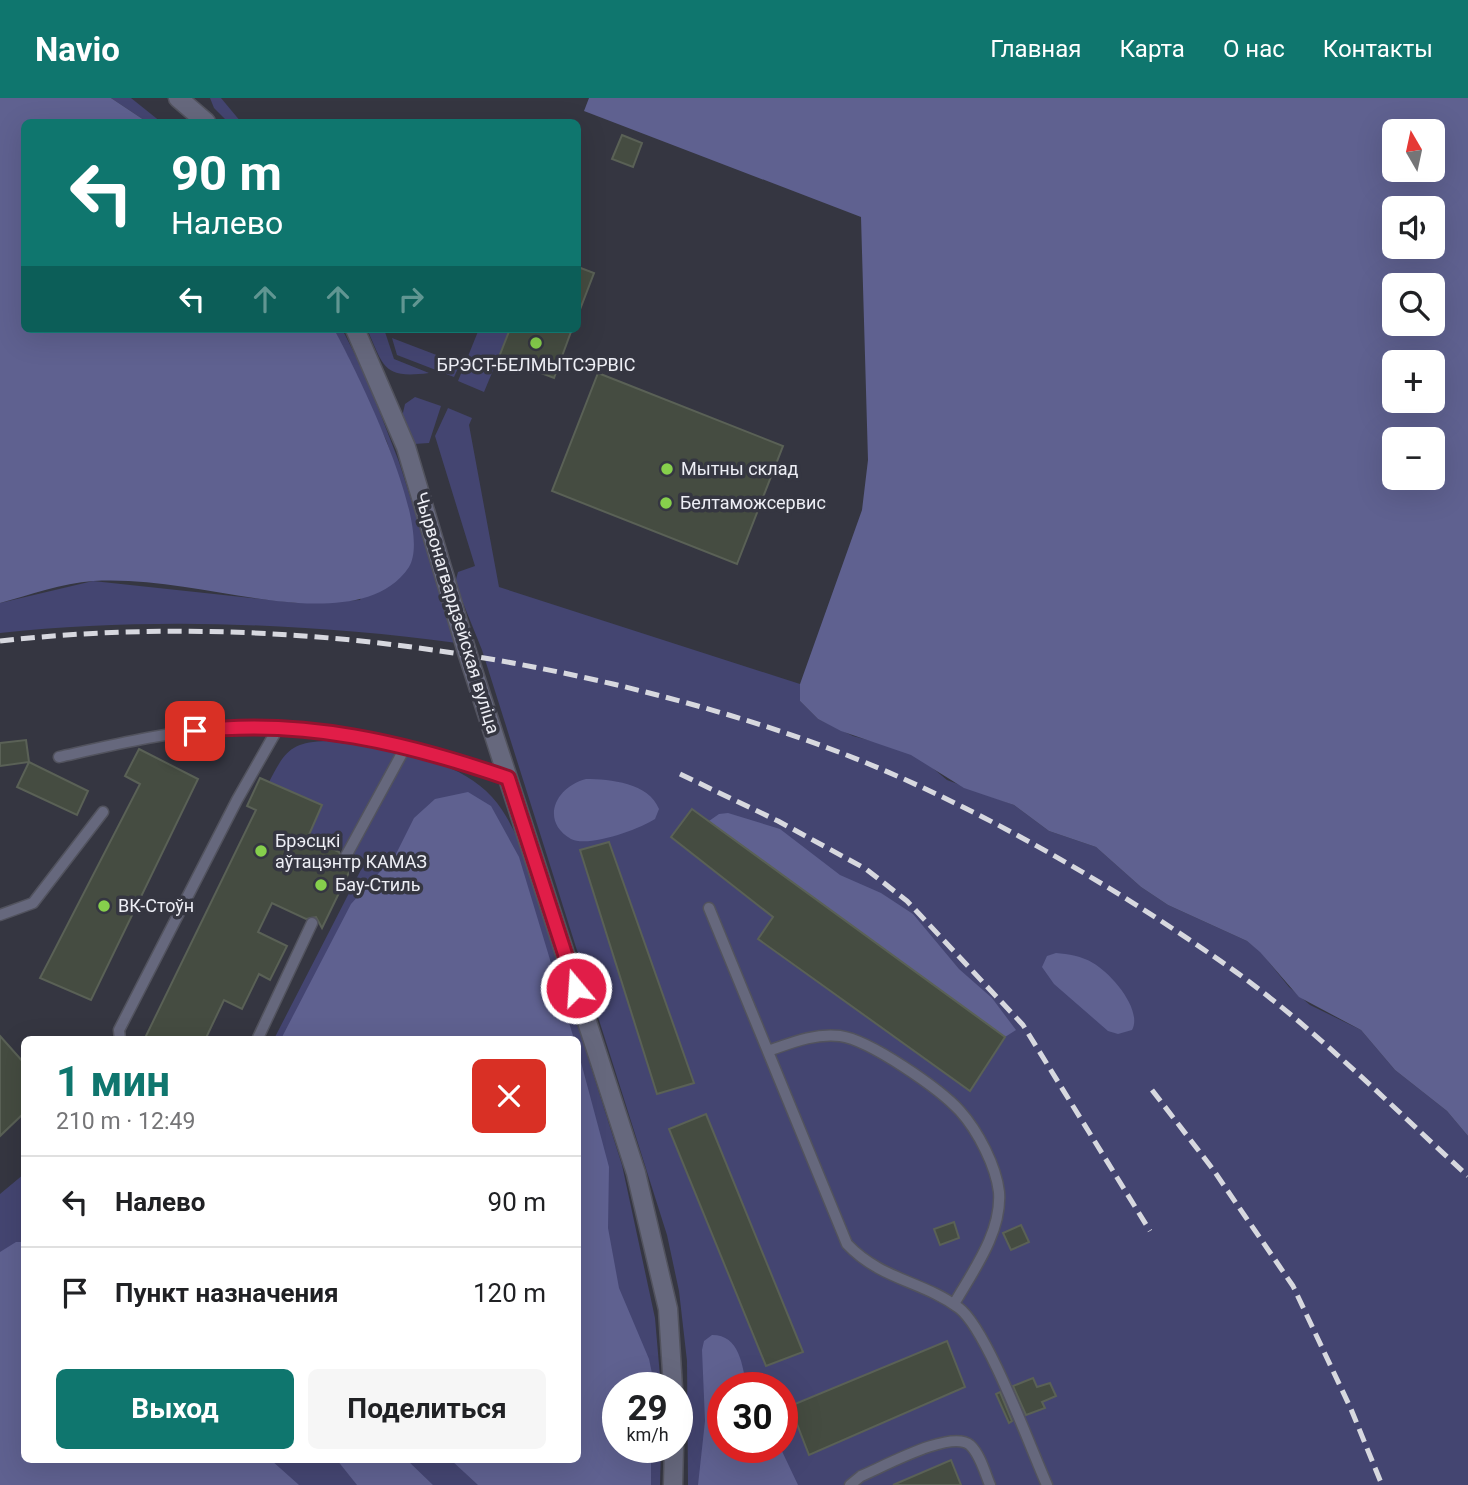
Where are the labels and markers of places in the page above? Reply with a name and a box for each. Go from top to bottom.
marker: БРЭСТ-БЕЛМЫТСЭРВІС [528,335,544,351]
place label: БРЭСТ-БЕЛМЫТСЭРВІС [437,354,635,375]
place label: Мытны склад [681,458,799,479]
marker: Мытны склад [659,461,675,477]
place label: Белтаможсервис [680,492,826,513]
marker: Белтаможсервис [658,495,674,511]
pin [165,701,225,761]
place label: Брэсцкі аўтацэнтр КАМАЗ [275,830,427,872]
marker: Брэсцкі аўтацэнтр КАМАЗ [253,843,269,859]
place label: Бау-Стиль [335,874,420,895]
marker: Бау-Стиль [313,877,329,893]
place label: ВК-Стоўн [118,895,194,916]
marker: ВК-Стоўн [96,898,112,914]

